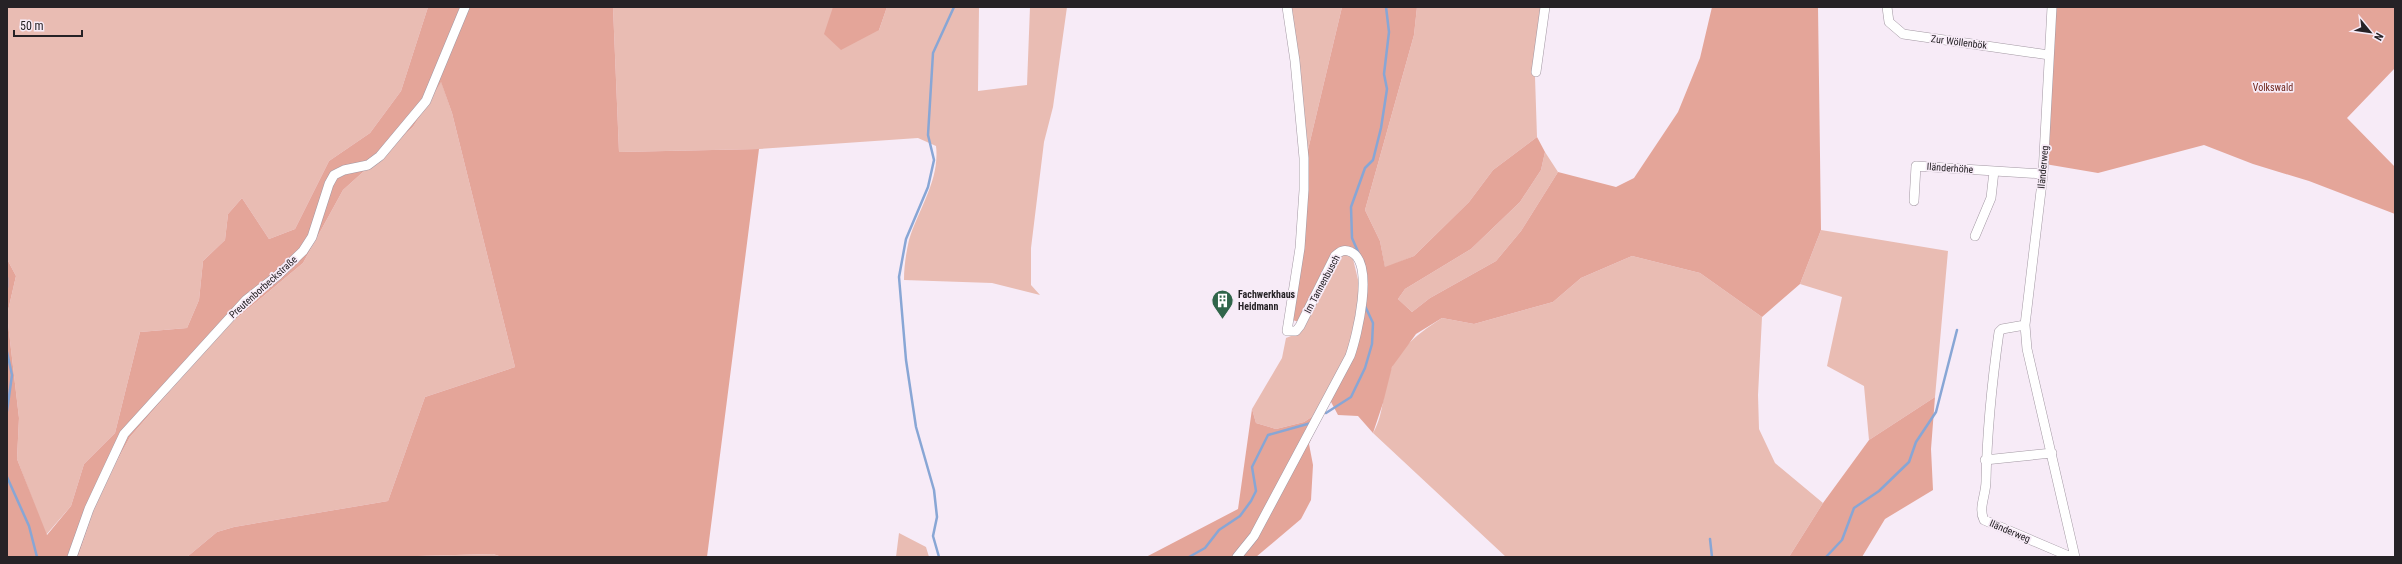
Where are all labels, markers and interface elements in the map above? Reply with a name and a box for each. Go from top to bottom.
scale bar [14,12,82,38]
north arrow [2350,12,2390,52]
text: 50 m [20,19,44,33]
text: N [2371,31,2386,43]
street label: Zur Wöllenbök [1930,33,1988,51]
park label: Volkswald [2253,82,2293,93]
street label: Iländerweg [2036,145,2050,189]
street label: Iländerhöhe [1926,161,1974,175]
street label: Preutenborbeckstraße [227,253,299,320]
street label: Im Tannenbusch [1302,253,1342,315]
building icon: Fachwerkhaus Heidmann [1210,287,1236,320]
place label: Fachwerkhaus Heidmann [1238,289,1296,312]
street label: Iländerweg [1988,517,2032,545]

